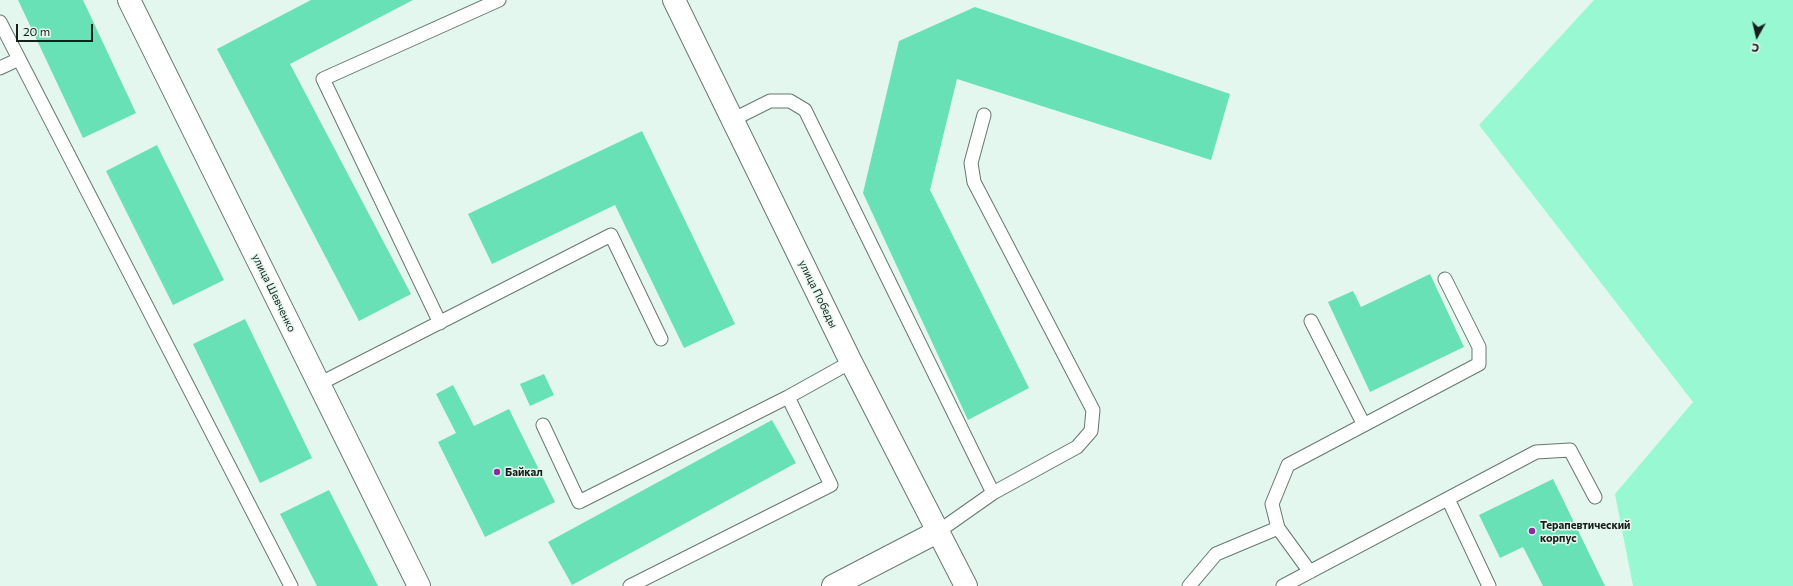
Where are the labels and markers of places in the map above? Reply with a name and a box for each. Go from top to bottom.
place label: Байкал [505,465,543,479]
marker: Байкал [492,467,502,477]
place label: Терапевтический корпус [1540,518,1631,544]
marker: Терапевтический корпус [1527,526,1537,536]

